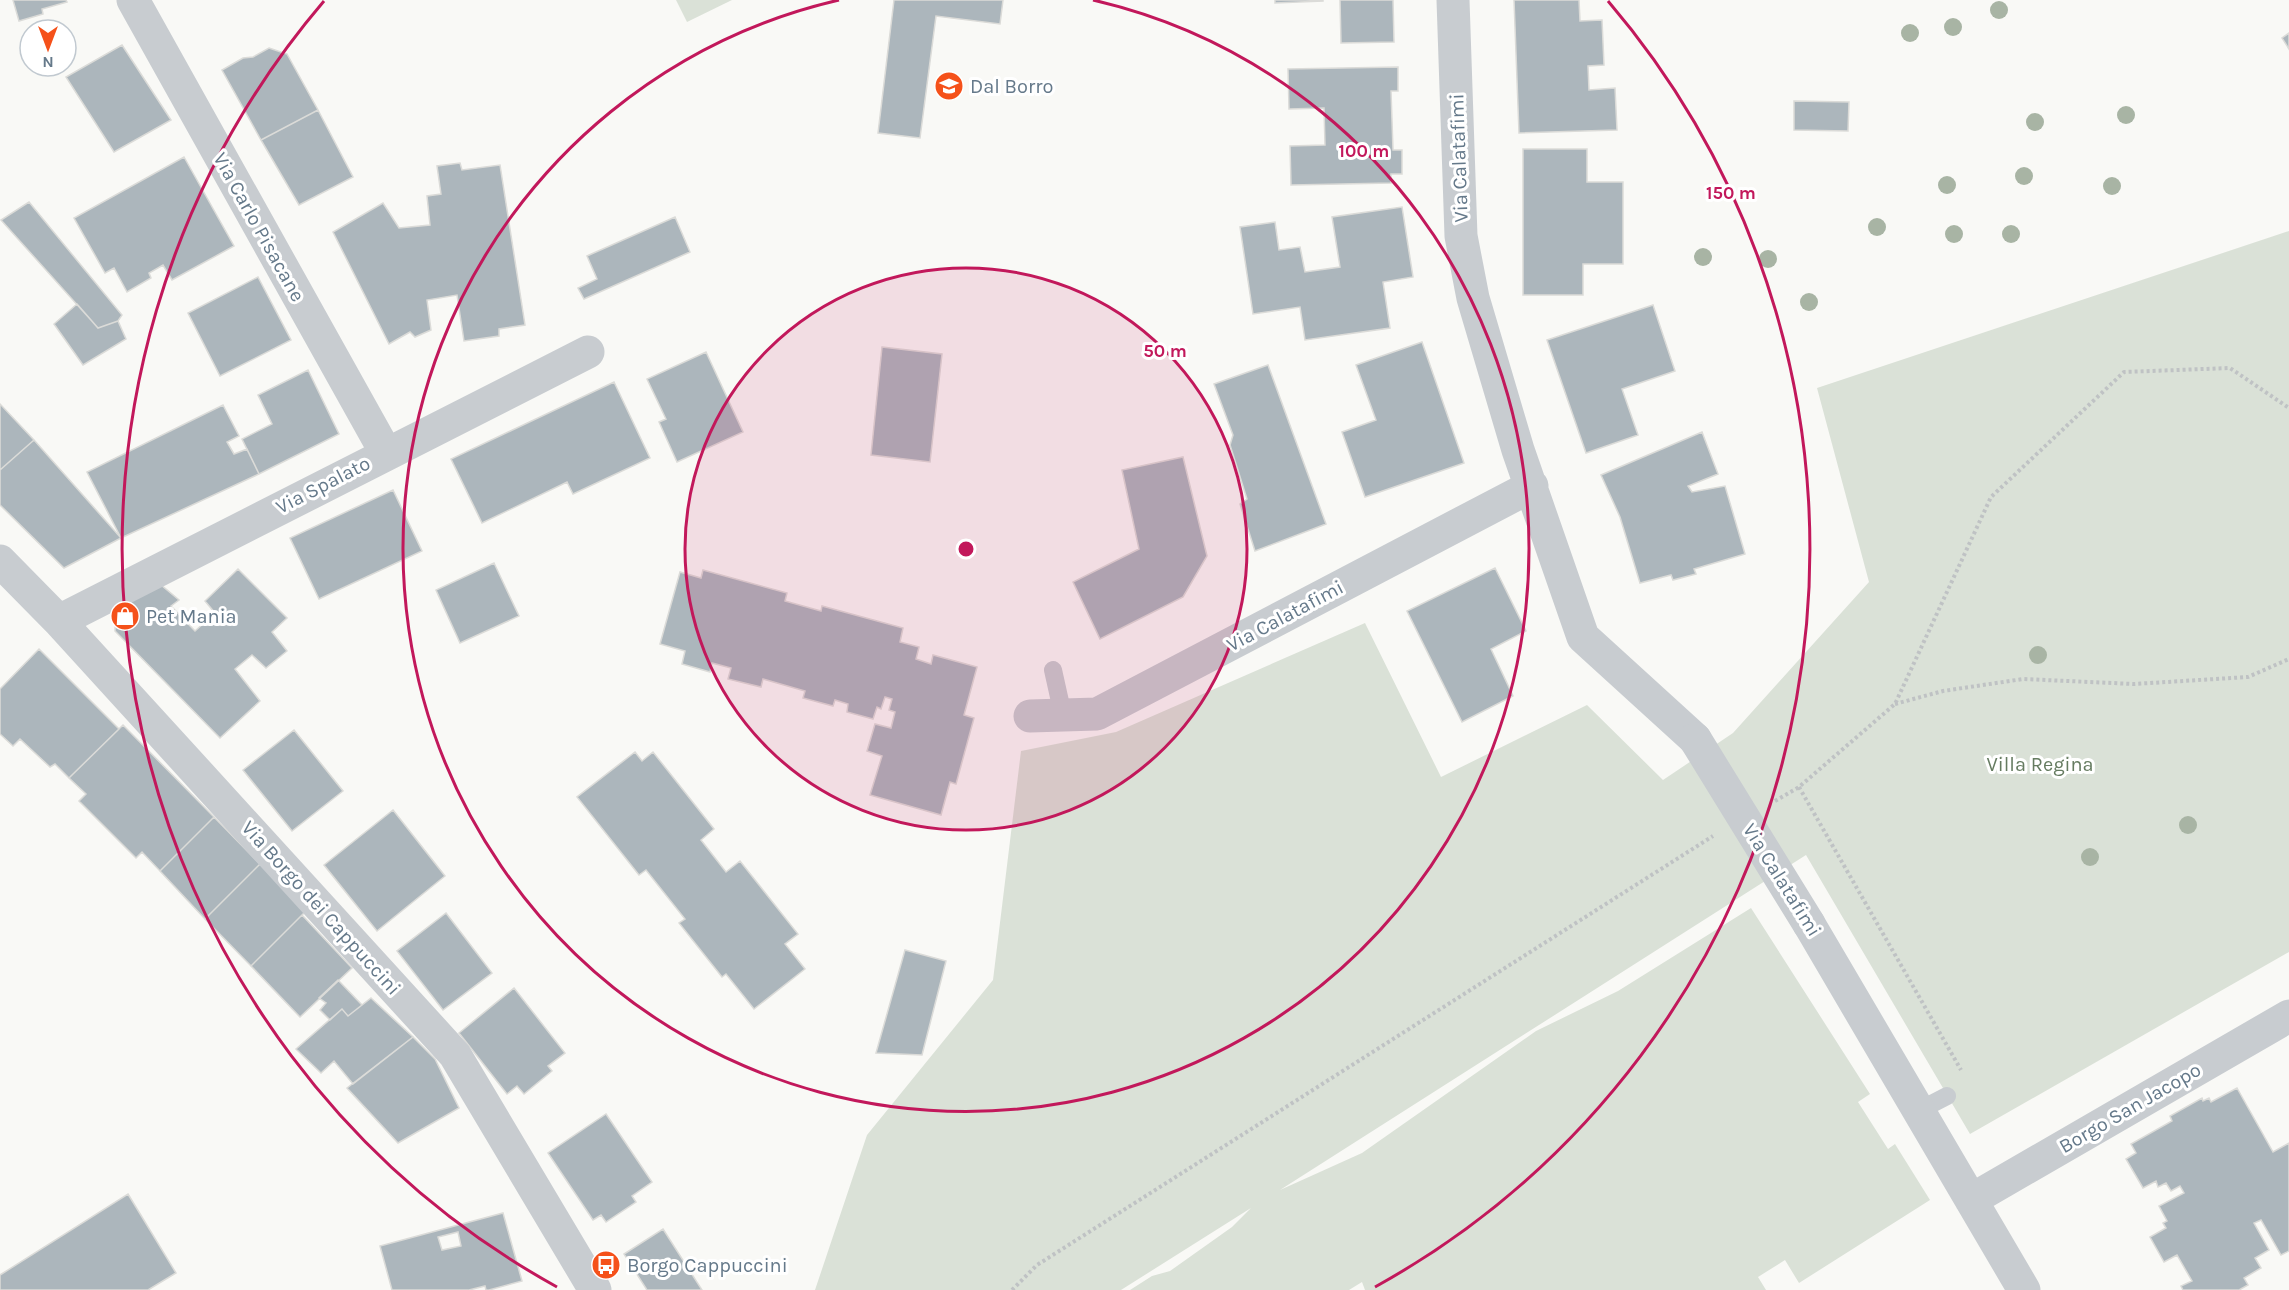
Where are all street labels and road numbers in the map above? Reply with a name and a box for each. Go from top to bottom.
street label: Via Calatafimi [1445,93,1473,223]
street label: Via Carlo Pisacane [208,148,310,306]
street label: Via Spalato [272,451,374,519]
street label: Via Calatafimi [1223,576,1347,656]
street label: Via Borgo dei Cappuccini [237,816,405,1000]
street label: Via Calatafimi [1738,819,1826,941]
street label: Borgo San Jacopo [2055,1058,2205,1158]

